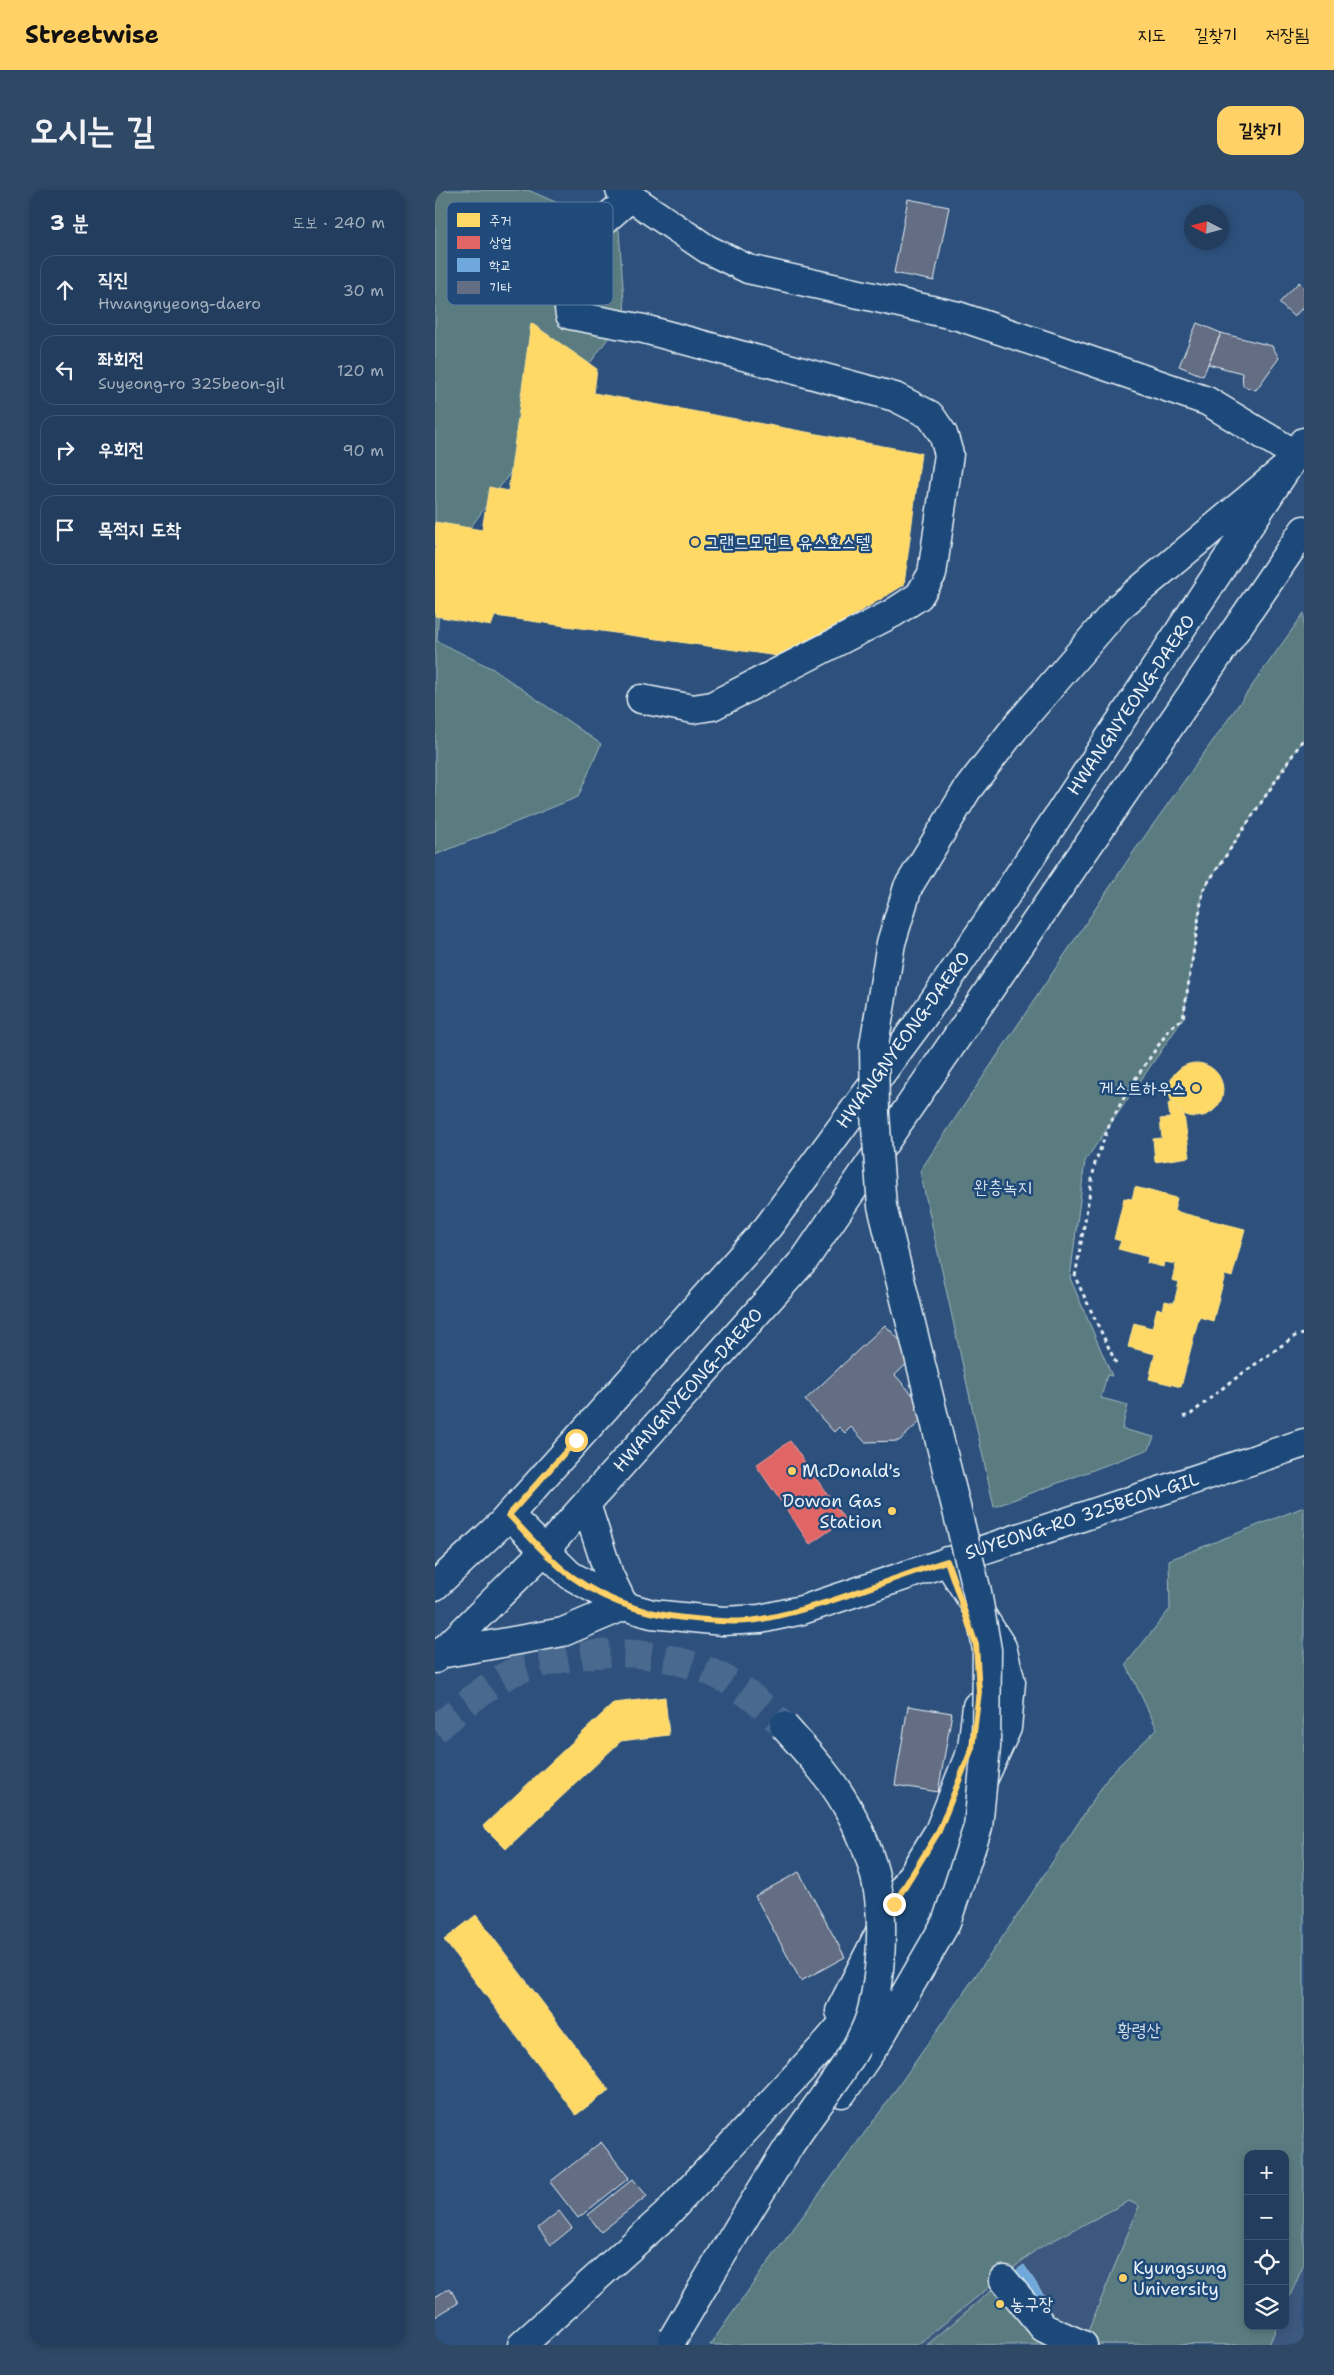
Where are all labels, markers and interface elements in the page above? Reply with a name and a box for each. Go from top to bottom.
text: Streetwise [25,19,159,51]
text: 지도 [1137,23,1166,47]
text: 길찾기 [1194,23,1238,47]
text: 저장됨 [1266,23,1309,47]
text: 오시는 길 [30,106,155,153]
button: 길찾기 [1217,106,1304,155]
legend [447,202,613,305]
north arrow [1184,205,1229,250]
text: 3 분 [50,209,89,237]
text: 주거 [489,211,512,229]
text: 도보 · 240 m [292,212,385,233]
text: 상업 [489,233,512,251]
text: 학교 [489,256,512,274]
text: 직진 [98,267,129,292]
icon: ahead [51,276,79,304]
text: 기타 [489,278,512,296]
text: 30 m [343,280,384,301]
text: Hwangnyeong-daero [98,293,261,314]
text: 좌회전 [98,347,144,372]
icon: left [51,356,79,384]
text: 120 m [337,360,384,381]
text: Suyeong-ro 325beon-gil [98,373,285,394]
icon: right [51,436,79,464]
text: 우회전 [98,437,144,462]
text: 90 m [343,440,384,461]
icon: arrive [51,516,79,544]
text: 목적지 도착 [98,517,181,542]
place label: 그랜드모먼트 유스호스텔 [705,530,870,554]
marker: 그랜드모먼트 유스호스텔 [689,536,701,548]
street label: HWANGNYEONG-DAERO [1061,610,1201,800]
street label: HWANGNYEONG-DAERO [831,947,975,1133]
place label: 게스트하우스 [1099,1076,1186,1100]
marker: 게스트하우스 [1190,1082,1202,1094]
park label: 완층녹지 [974,1175,1032,1199]
street label: HWANGNYEONG-DAERO [608,1303,768,1477]
route start [565,1429,588,1452]
place label: McDonald's [802,1459,901,1483]
marker: McDonald's [786,1465,798,1477]
street label: SUYEONG-RO 325BEON-GIL [962,1467,1202,1565]
place label: Dowon Gas Station [782,1489,882,1534]
marker: Dowon Gas Station [886,1505,898,1517]
route end [883,1893,906,1916]
park label: 황령산 [1117,2018,1161,2042]
map controls [1244,2150,1289,2330]
button: + [1244,2150,1289,2195]
button: − [1244,2195,1289,2240]
button: locate [1244,2240,1289,2285]
place label: Kyungsung University [1133,2256,1227,2301]
marker: Kyungsung University [1117,2272,1129,2284]
button: layers [1244,2285,1289,2330]
place label: 농구장 [1010,2292,1053,2316]
marker: 농구장 [994,2298,1006,2310]

